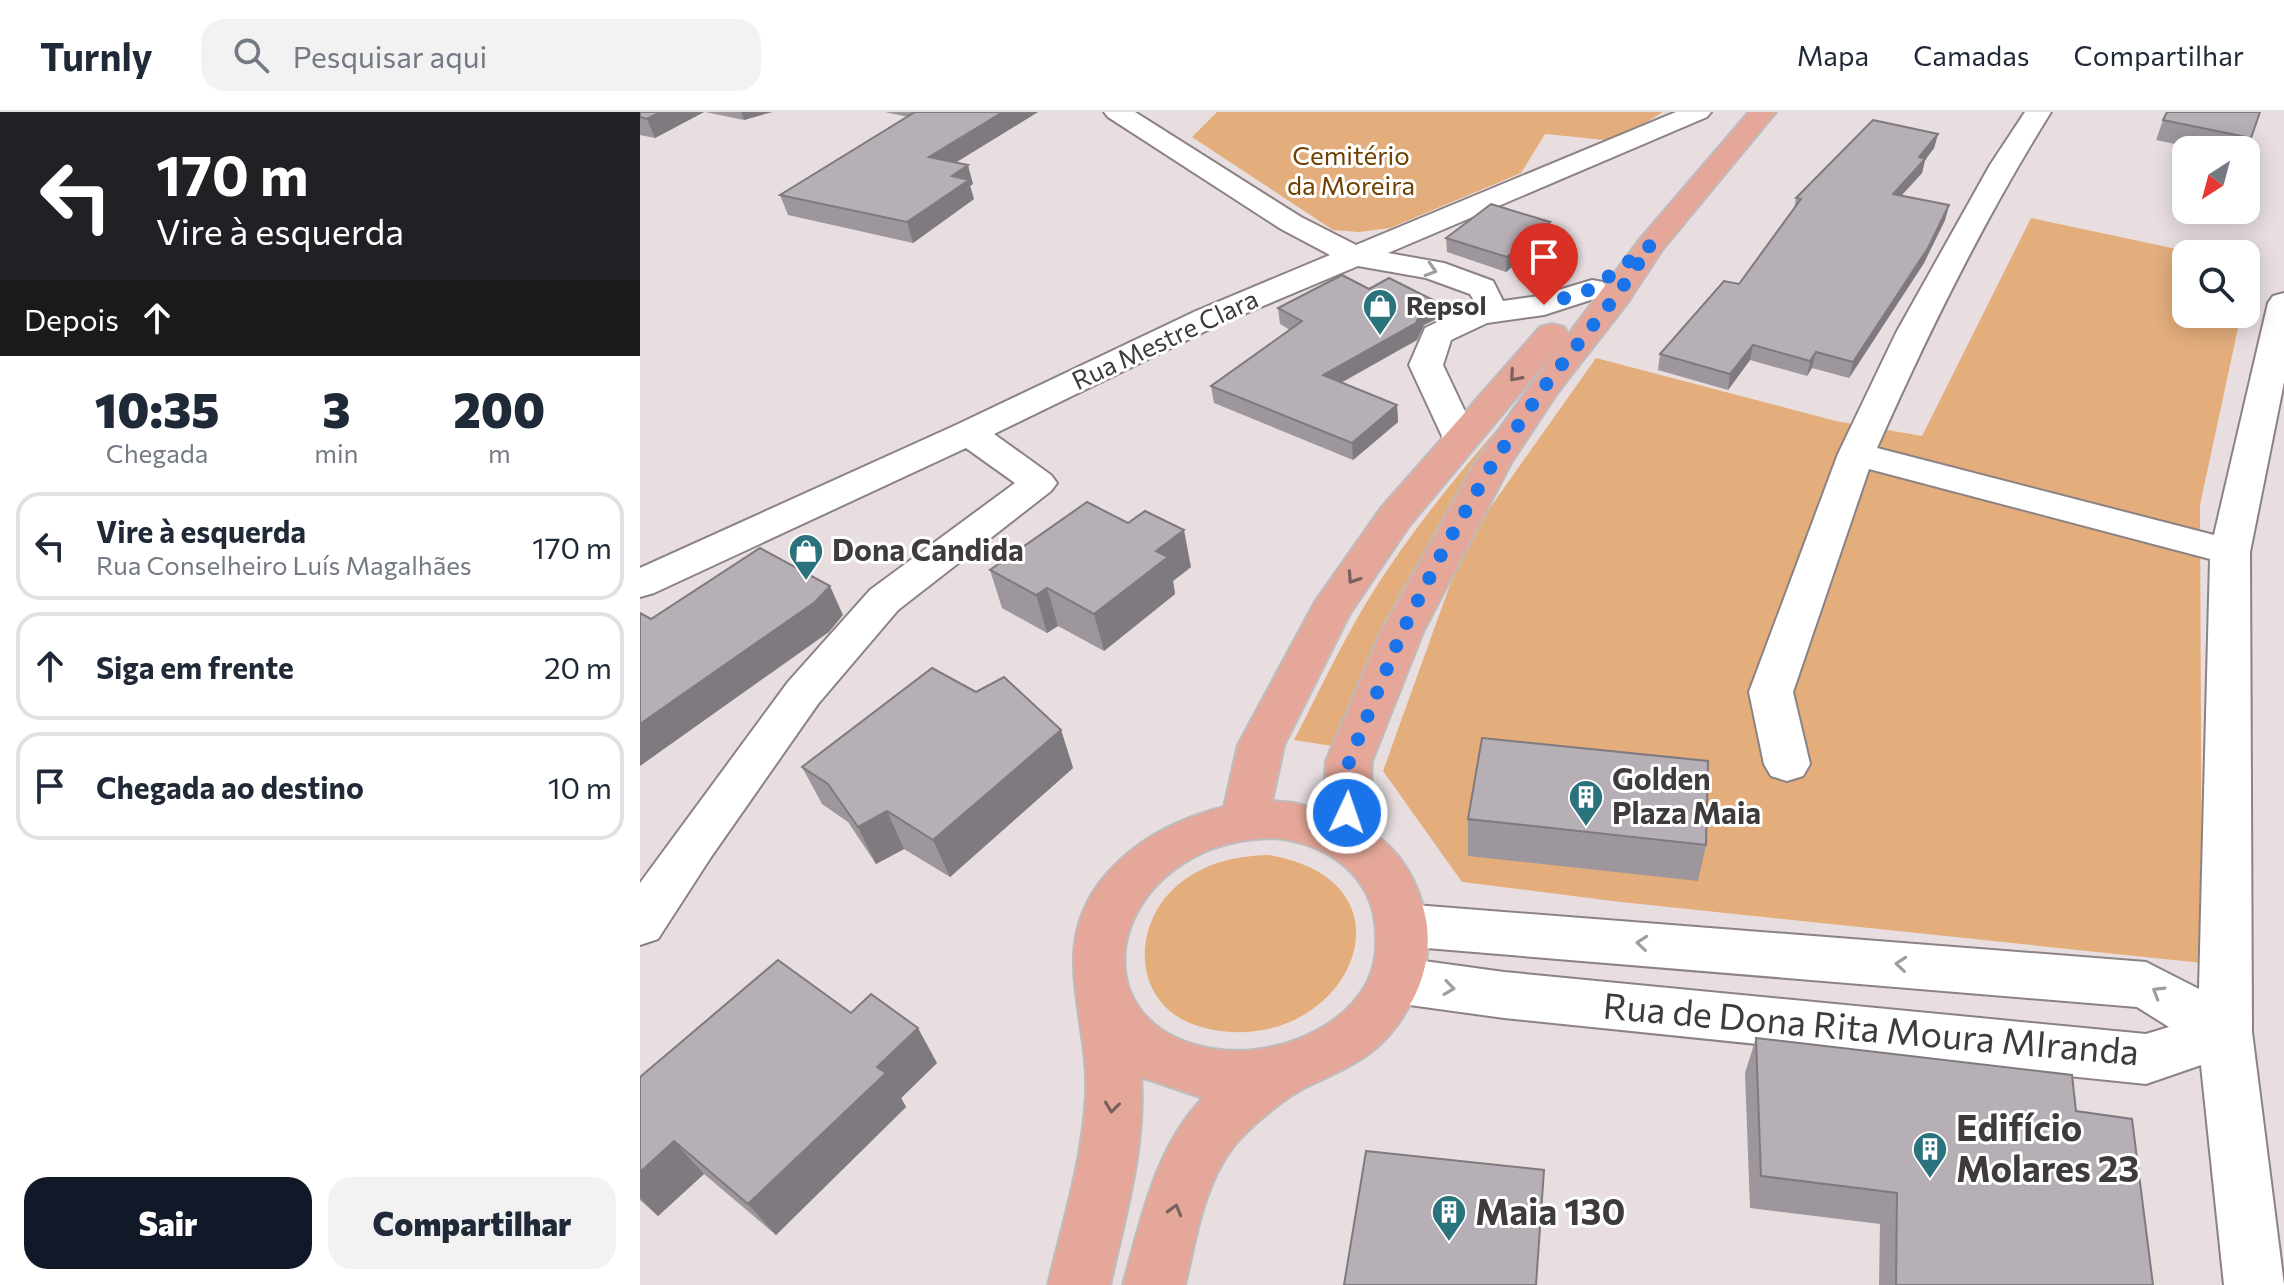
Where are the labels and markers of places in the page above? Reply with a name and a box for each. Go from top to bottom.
pin [1510,223,1578,305]
shop icon: Repsol [1361,287,1399,337]
place label: Repsol [1406,289,1487,320]
place label: Dona Candida [832,530,1024,567]
shop icon: Dona Candida [787,532,825,582]
place label: Golden Plaza Maia [1612,759,1761,830]
building icon: Golden Plaza Maia [1567,778,1605,828]
place label: Edifício Molares 23 [1956,1104,2139,1189]
building icon: Edifício Molares 23 [1911,1130,1949,1180]
place label: Maia 130 [1475,1188,1625,1232]
building icon: Maia 130 [1430,1193,1468,1243]

